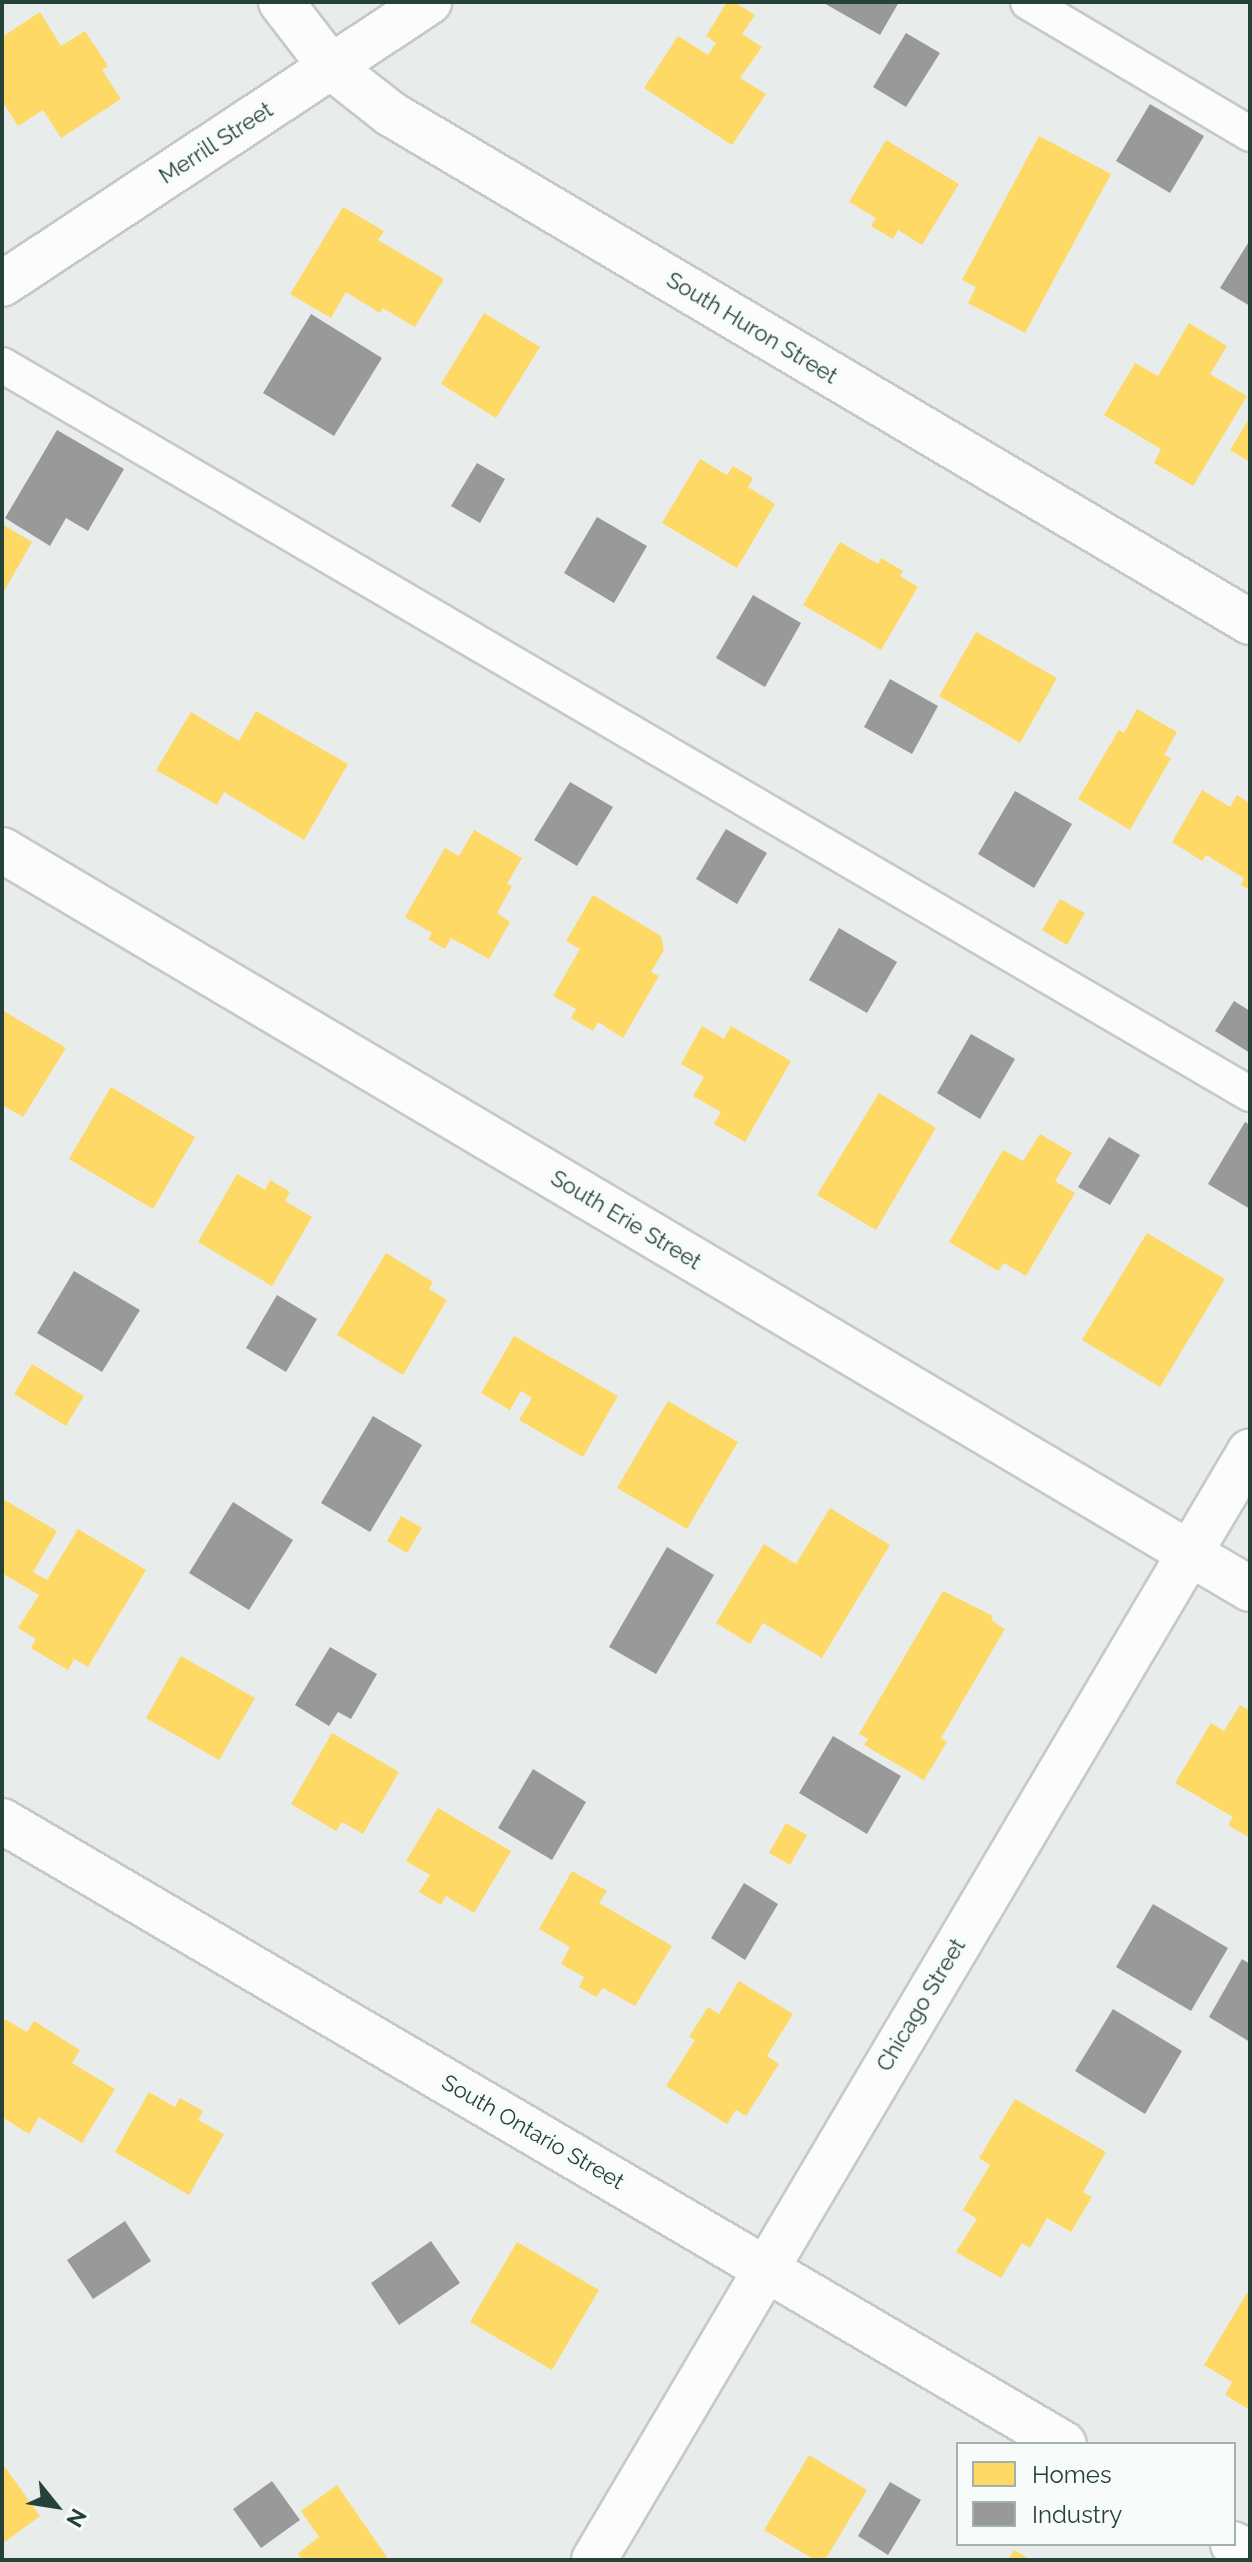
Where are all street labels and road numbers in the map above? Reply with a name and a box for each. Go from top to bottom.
street label: Merrill Street [154,96,278,190]
street label: South Huron Street [662,267,842,389]
street label: South Erie Street [546,1165,706,1275]
street label: Chicago Street [871,1934,971,2076]
street label: South Ontario Street [437,2069,629,2195]

